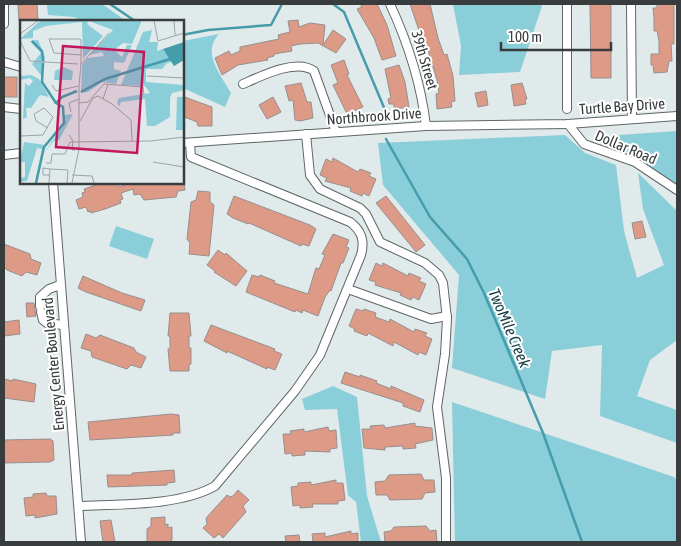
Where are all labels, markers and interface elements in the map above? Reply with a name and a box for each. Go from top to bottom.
inset map [20,20,184,184]
scale bar [501,20,611,52]
street label: 39th Street [408,28,442,92]
text: 100 m [508,28,542,45]
street label: Turtle Bay Drive [579,95,666,117]
street label: Northbrook Drive [326,104,422,128]
street label: Dollar Road [593,126,659,168]
water label: TwoMile Creek [485,286,535,371]
street label: Energy Center Boulevard [39,297,67,431]

